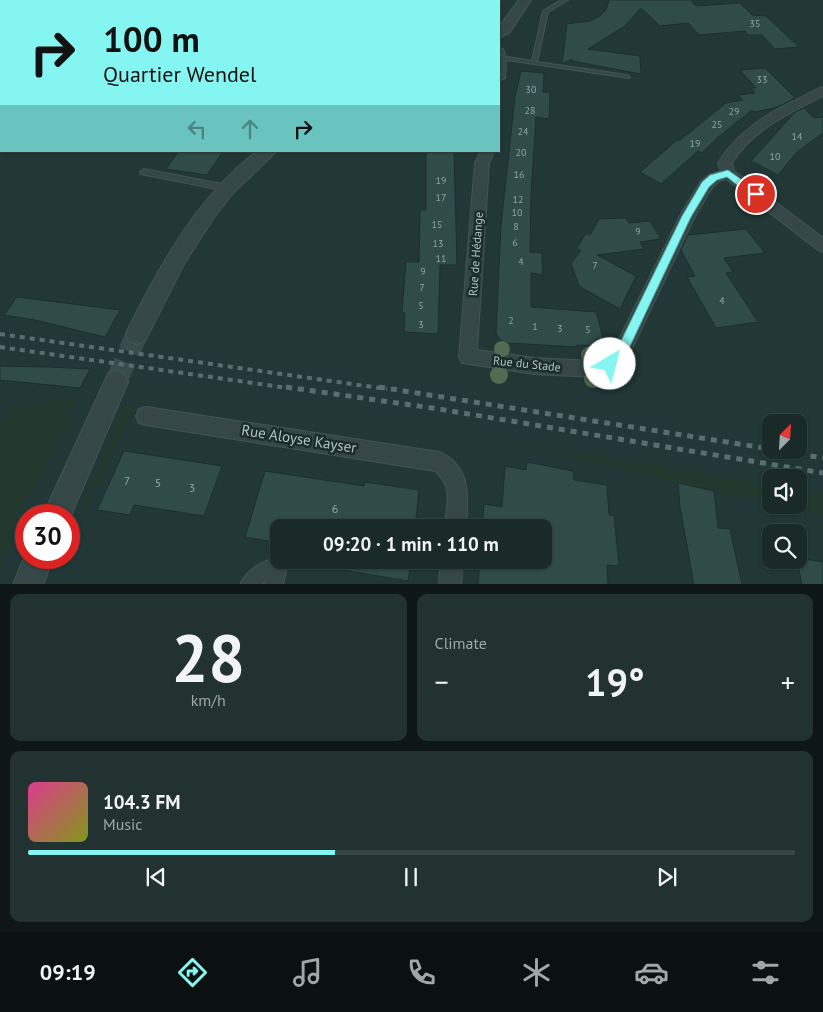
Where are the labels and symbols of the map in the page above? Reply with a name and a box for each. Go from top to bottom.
house number: 35 [750,17,760,30]
house number: 33 [757,73,767,86]
house number: 30 [526,83,537,96]
house number: 28 [525,104,535,117]
house number: 29 [729,105,739,118]
house number: 25 [712,118,722,131]
house number: 24 [518,125,529,138]
house number: 14 [792,130,803,143]
house number: 19 [690,137,700,150]
house number: 20 [516,146,527,159]
house number: 10 [770,150,781,163]
house number: 16 [514,168,524,181]
pin [735,173,777,215]
house number: 19 [436,174,446,187]
house number: 17 [436,191,446,204]
house number: 12 [513,193,523,206]
house number: 10 [512,206,523,219]
street label: Rue de Hédange [465,211,486,296]
house number: 15 [432,218,442,231]
house number: 8 [513,220,519,233]
house number: 9 [635,225,641,238]
house number: 6 [512,236,518,249]
house number: 13 [433,237,443,250]
house number: 11 [436,252,446,265]
house number: 4 [518,255,524,268]
house number: 7 [592,259,598,272]
house number: 9 [420,265,426,278]
house number: 7 [419,281,425,294]
house number: 4 [719,294,725,307]
house number: 5 [418,299,424,312]
house number: 2 [508,314,514,327]
house number: 3 [418,318,424,331]
house number: 1 [532,320,538,333]
house number: 3 [557,322,563,335]
house number: 5 [585,323,591,336]
position arrow [583,337,635,389]
street label: Rue du Stade [493,352,562,375]
north arrow [762,414,808,459]
street label: Rue Aloyse Kayser [240,420,358,457]
house number: 7 [124,473,130,488]
house number: 5 [155,475,161,490]
house number: 3 [189,480,195,495]
house number: 6 [332,501,338,516]
speed limit sign: 30 [15,504,80,569]

